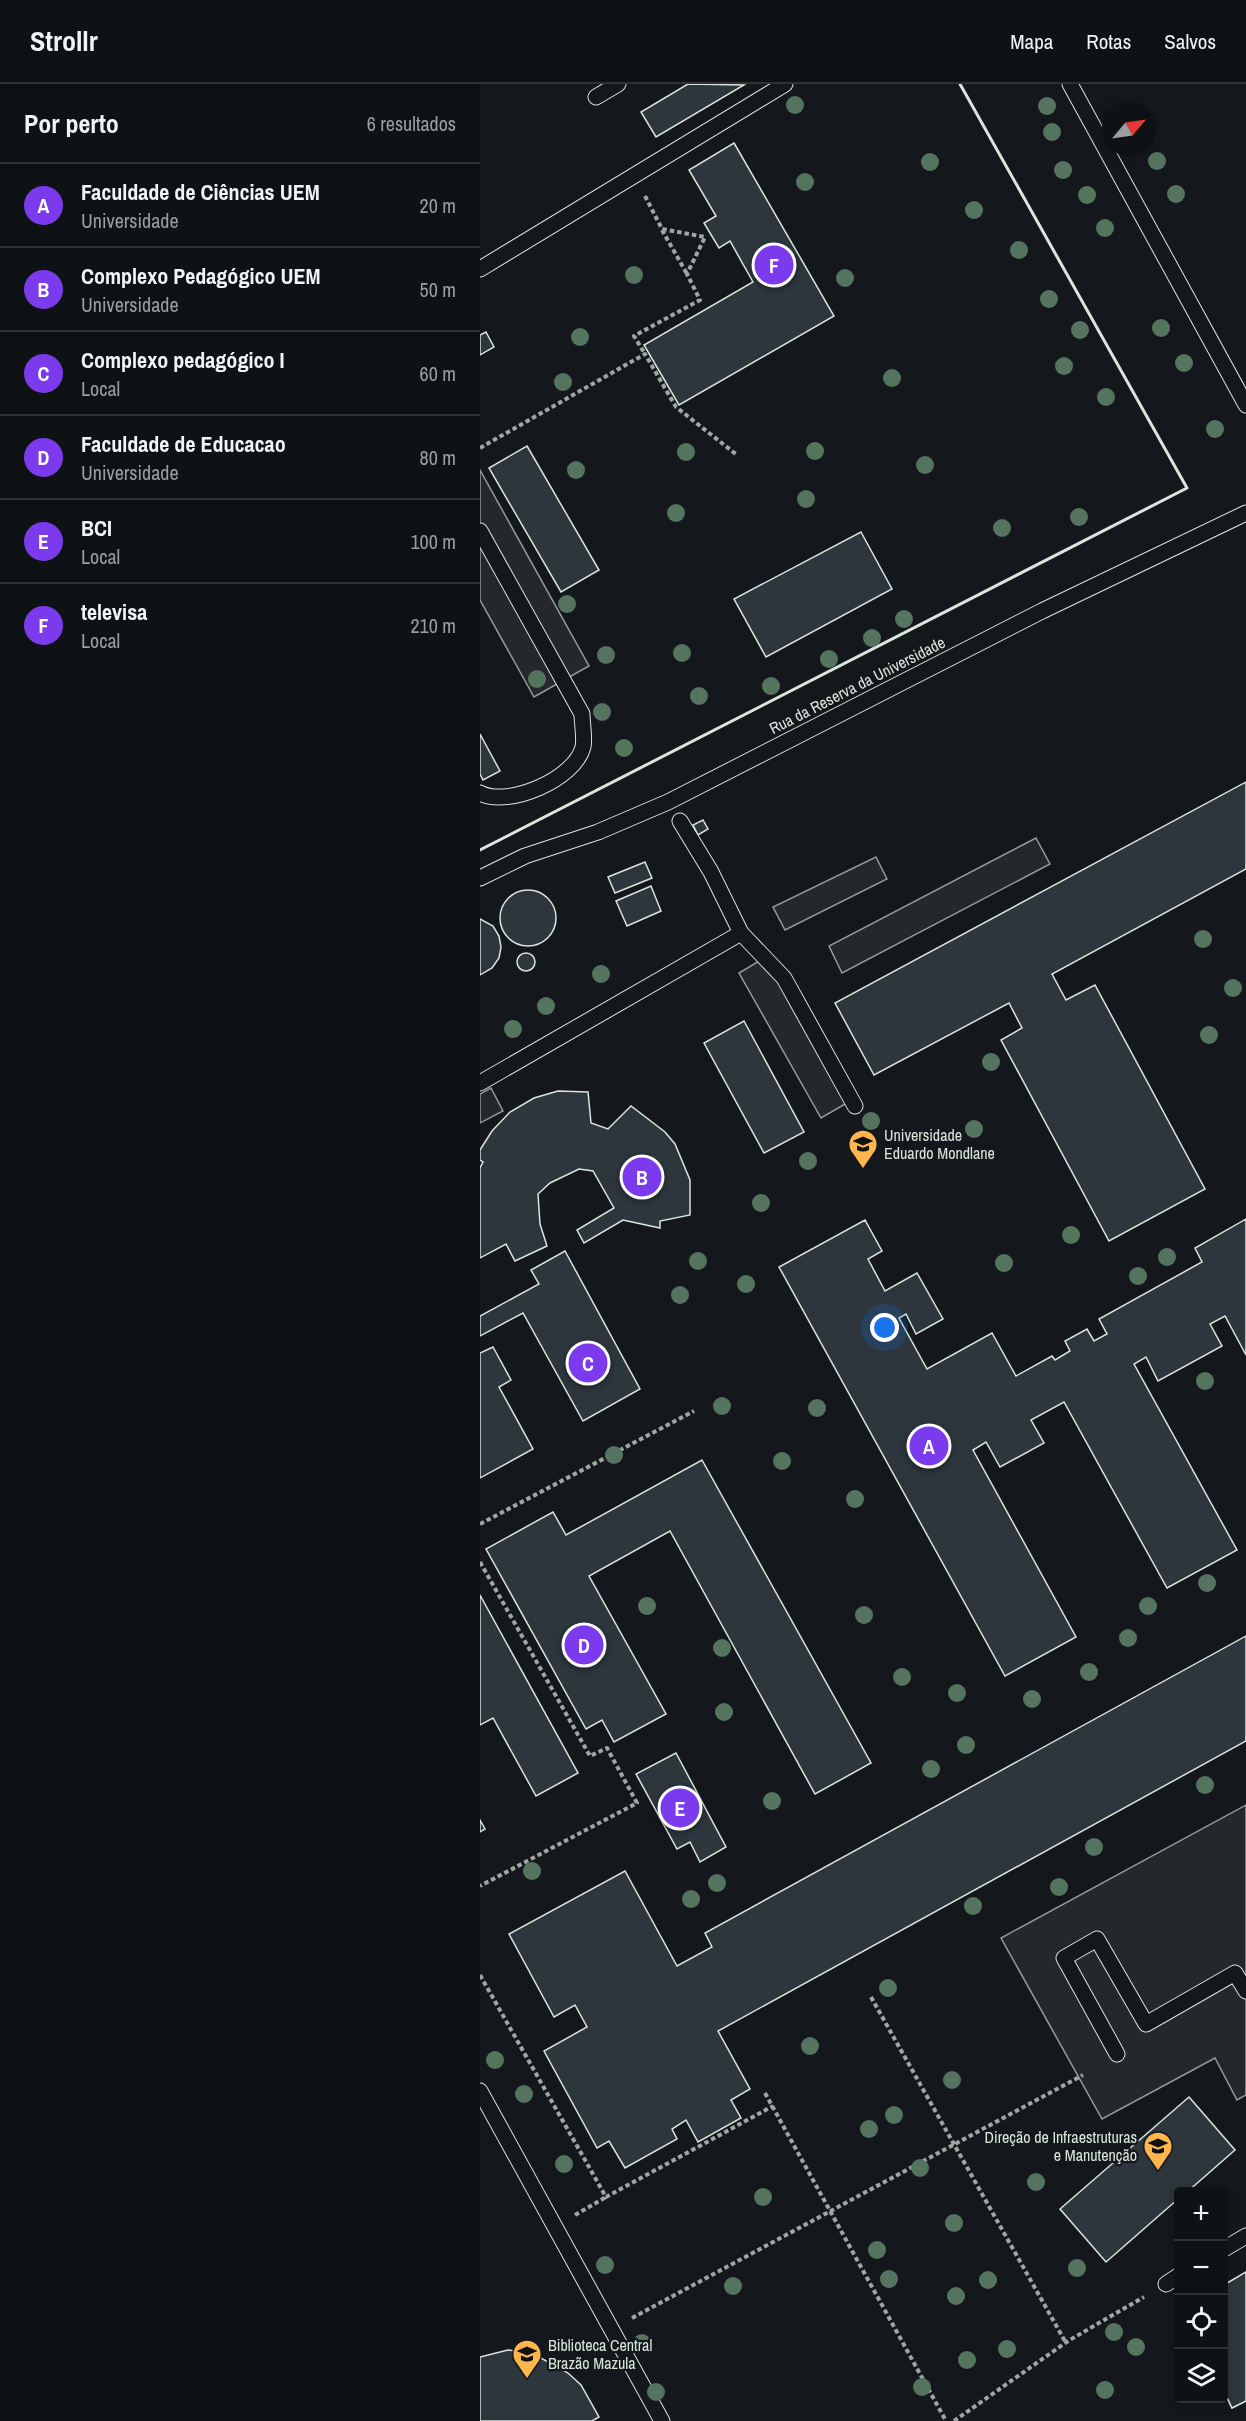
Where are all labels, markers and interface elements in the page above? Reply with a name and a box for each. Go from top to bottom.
text: Strollr [30,22,98,60]
text: Mapa [1010,27,1053,56]
text: Rotas [1086,27,1131,56]
text: Salvos [1164,27,1216,56]
north arrow [1102,102,1156,156]
text: Por perto [24,106,119,141]
text: 6 resultados [367,110,456,137]
text: Faculdade de Ciências UEM [81,177,320,207]
text: A [38,192,49,219]
text: 20 m [420,192,456,219]
text: Universidade [81,207,179,234]
pin: F [754,242,794,288]
text: Complexo Pedagógico UEM [81,261,321,291]
text: B [38,276,49,303]
text: 50 m [420,276,456,303]
text: Universidade [81,291,179,318]
text: Complexo pedagógico I [81,345,285,375]
text: C [38,360,49,387]
text: 60 m [420,360,456,387]
text: Local [81,375,120,402]
text: Faculdade de Educacao [81,429,286,459]
text: D [38,444,49,471]
text: 80 m [420,444,456,471]
text: Universidade [81,459,179,486]
text: BCI [81,513,112,543]
text: E [38,528,49,555]
text: 100 m [410,528,456,555]
text: Local [81,543,120,570]
text: televisa [81,597,147,627]
text: F [38,612,49,639]
text: 210 m [410,612,456,639]
text: Local [81,627,120,654]
street label: Rua da Reserva da Universidade [765,631,949,739]
place label: Universidade Eduardo Mondlane [884,1124,995,1164]
school or university icon: Universidade Eduardo Mondlane [847,1128,879,1170]
pin: B [622,1154,662,1200]
your location [870,1313,899,1342]
pin: C [568,1340,608,1386]
pin: A [910,1424,948,1468]
pin: D [564,1622,604,1668]
pin: E [660,1786,700,1830]
place label: Direção de Infraestruturas e Manutenção [985,2126,1137,2166]
school or university icon: Direção de Infraestruturas e Manutenção [1142,2130,1174,2172]
map controls [1174,2187,1228,2403]
button: + [1174,2187,1228,2241]
button: − [1174,2241,1228,2295]
button: locate [1174,2295,1228,2349]
place label: Biblioteca Central Brazão Mazula [548,2334,652,2374]
school or university icon: Biblioteca Central Brazão Mazula [511,2338,543,2380]
button: layers [1174,2349,1228,2403]

